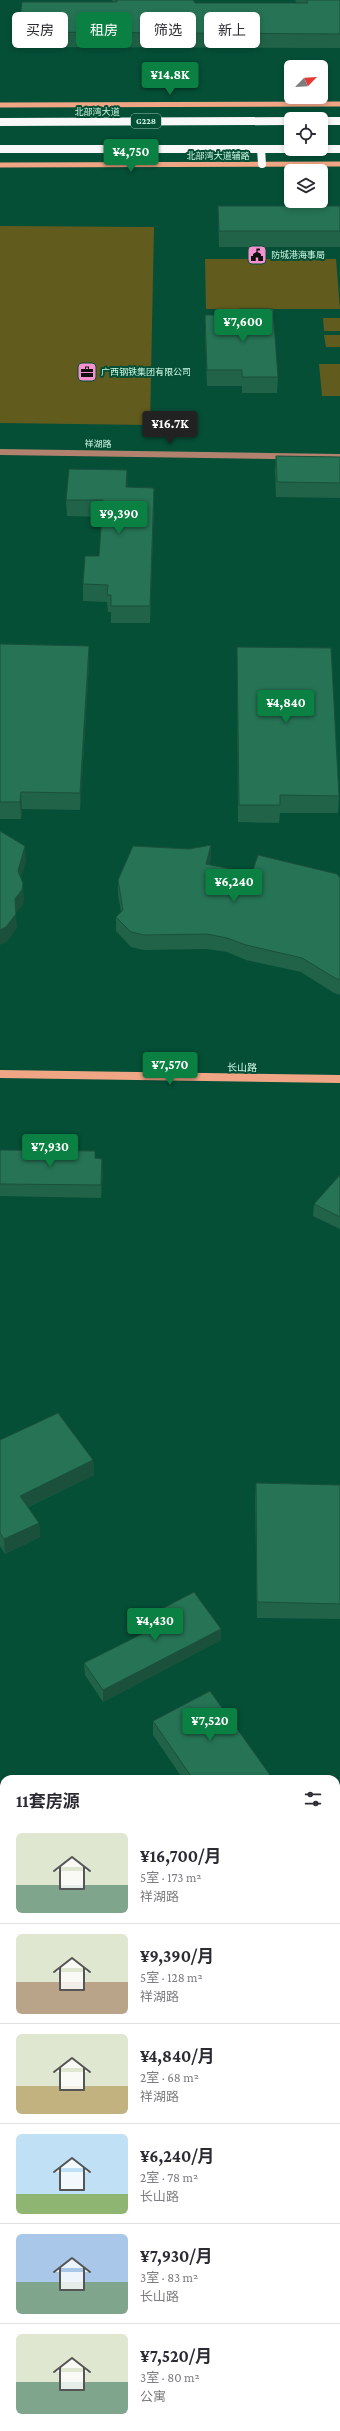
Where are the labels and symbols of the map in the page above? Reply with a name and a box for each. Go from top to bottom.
north arrow [284,60,328,104]
pin: ¥14.8K [137,62,203,96]
street label: 北部湾大道 [74,107,120,117]
road number: G228 [131,114,161,128]
pin: ¥4,750 [98,139,164,173]
street label: 北部湾大道辅路 [186,151,250,161]
public building icon: 防城港海事局 [246,244,268,266]
place label: 防城港海事局 [271,250,325,260]
pin: ¥7,600 [210,309,276,343]
office icon: 广西钢铁集团有限公司 [76,361,98,383]
place label: 广西钢铁集团有限公司 [101,367,191,377]
pin: ¥16.7K [137,411,203,445]
street label: 祥湖路 [84,439,112,449]
pin: ¥9,390 [86,501,152,535]
pin: ¥4,840 [253,690,319,724]
pin: ¥6,240 [201,869,267,903]
pin: ¥7,570 [137,1052,203,1086]
street label: 长山路 [227,1062,257,1073]
pin: ¥7,930 [17,1134,83,1168]
pin: ¥4,430 [122,1608,188,1642]
pin: ¥7,520 [177,1708,243,1742]

